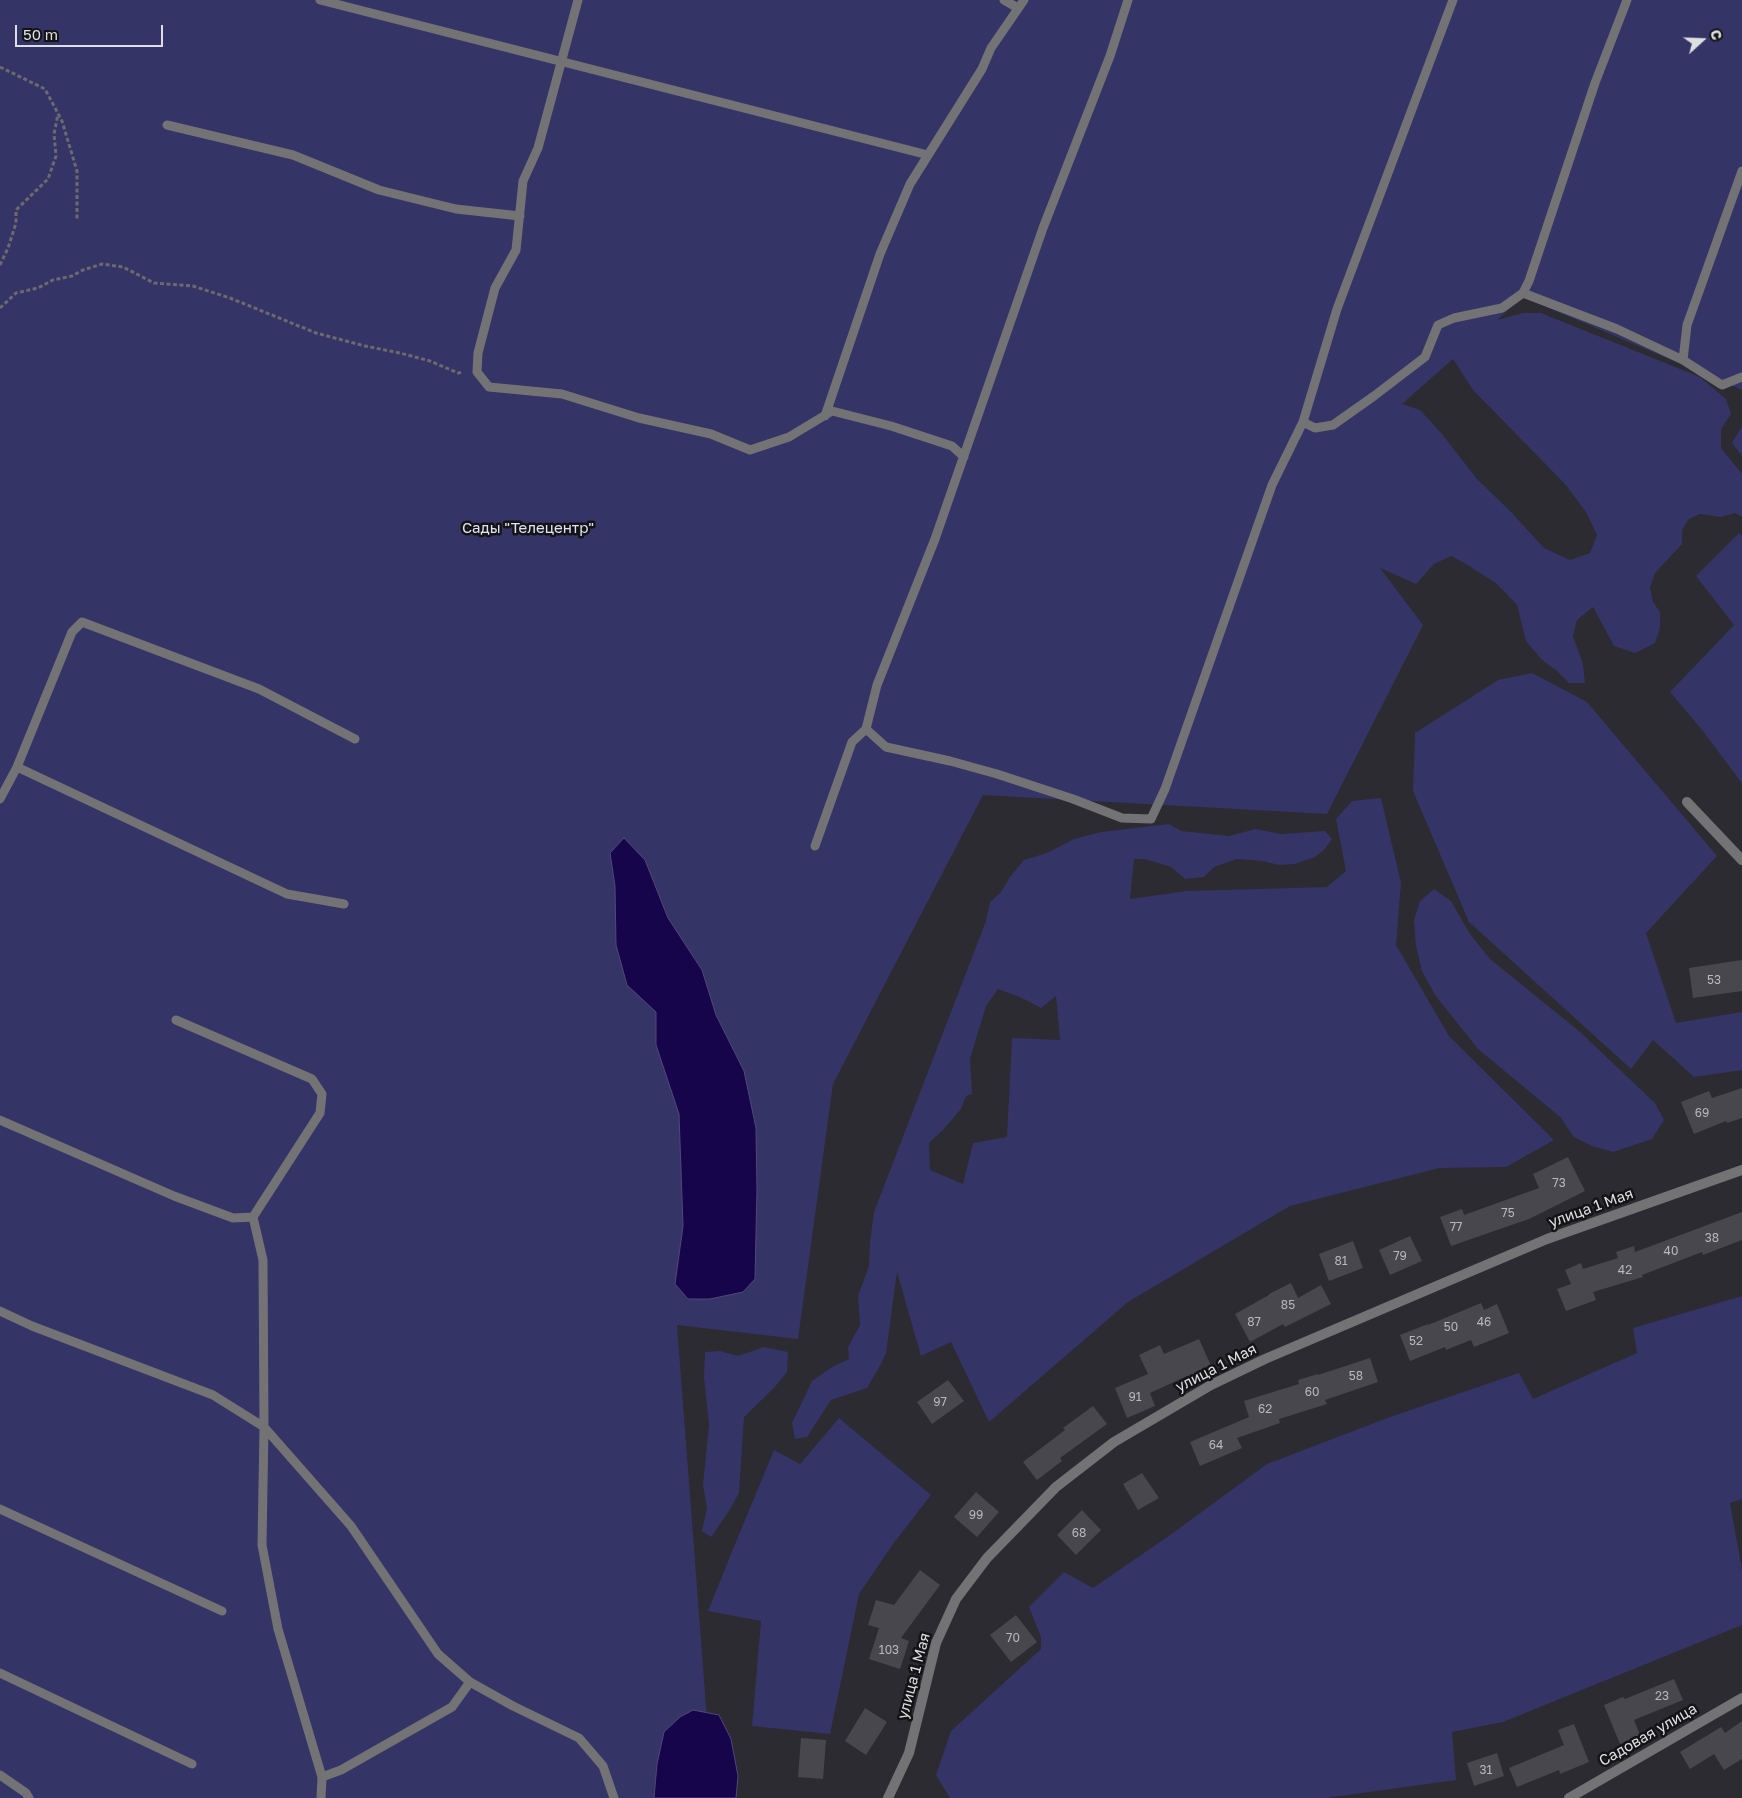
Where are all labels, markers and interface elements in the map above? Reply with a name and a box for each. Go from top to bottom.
scale bar [18,15,165,47]
north arrow [1677,15,1727,65]
text: 50 m [23,25,58,43]
text: С [1707,27,1726,42]
park label: Сады "Телецентр" [462,519,594,537]
house number: 53 [1707,973,1721,987]
house number: 69 [1695,1106,1709,1120]
house number: 73 [1552,1176,1566,1190]
street label: улица 1 Мая [1546,1184,1636,1232]
house number: 75 [1501,1206,1515,1220]
house number: 77 [1450,1220,1462,1234]
house number: 38 [1705,1231,1719,1245]
house number: 40 [1664,1244,1678,1258]
house number: 79 [1393,1249,1407,1263]
house number: 81 [1334,1254,1348,1268]
house number: 42 [1618,1263,1632,1277]
house number: 85 [1281,1298,1295,1312]
house number: 87 [1247,1315,1261,1329]
house number: 46 [1477,1315,1491,1329]
house number: 50 [1444,1320,1458,1334]
house number: 52 [1409,1334,1423,1348]
street label: улица 1 Мая [1172,1340,1260,1396]
house number: 58 [1349,1369,1363,1383]
house number: 60 [1305,1385,1319,1399]
house number: 91 [1128,1390,1142,1404]
house number: 97 [933,1395,947,1409]
house number: 62 [1258,1402,1272,1416]
house number: 64 [1209,1438,1223,1452]
house number: 99 [969,1508,983,1522]
house number: 68 [1072,1526,1086,1540]
street label: улица 1 Мая [894,1631,934,1721]
house number: 70 [1006,1631,1020,1645]
house number: 103 [879,1643,899,1657]
house number: 23 [1655,1689,1669,1703]
street label: Садовая улица [1596,1700,1700,1770]
house number: 31 [1480,1763,1492,1777]

